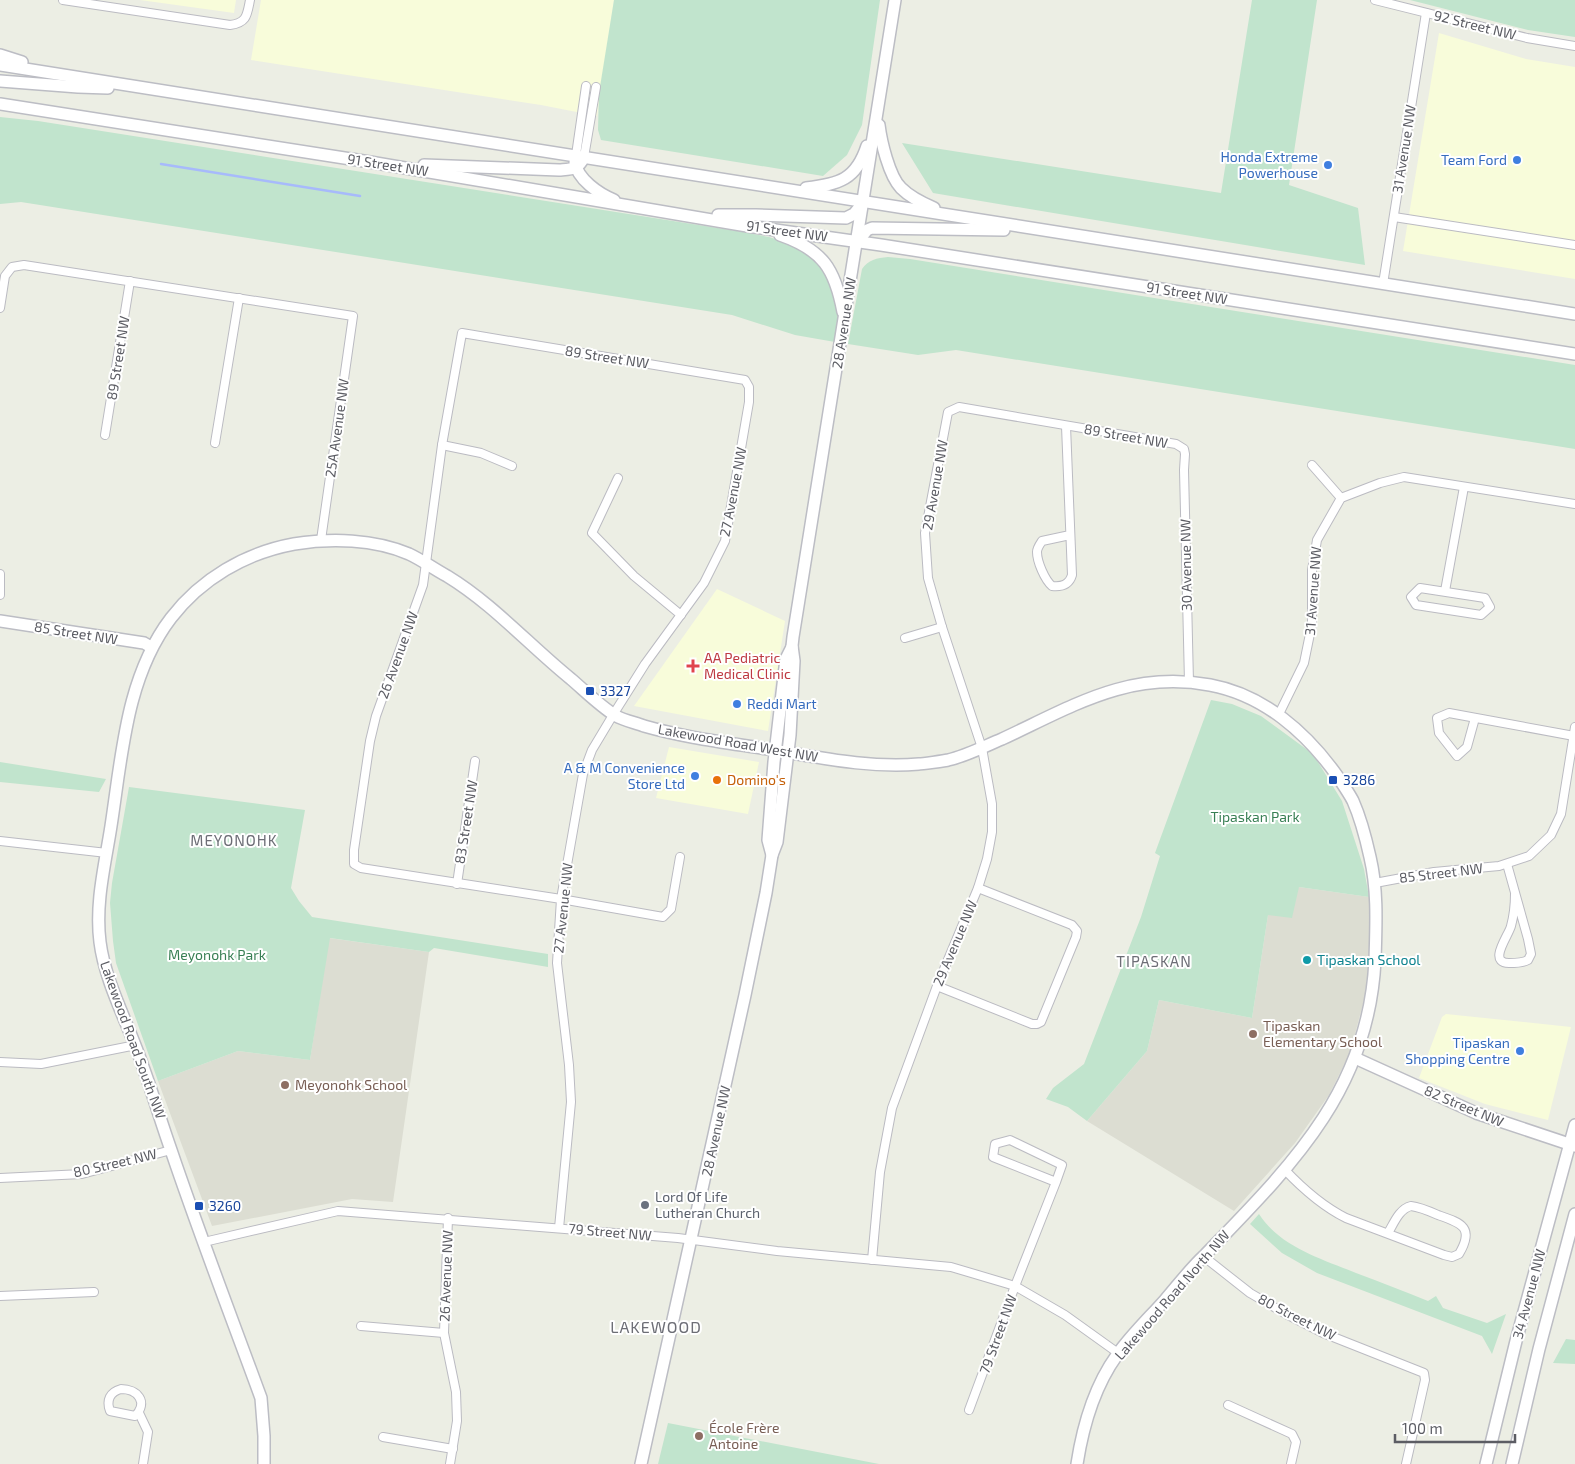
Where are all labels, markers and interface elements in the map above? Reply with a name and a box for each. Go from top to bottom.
street label: 92 Street NW [1432,6,1518,43]
street label: 31 Avenue NW [1388,103,1419,194]
place label: Honda Extreme Powerhouse [1220,148,1318,181]
street label: 91 Street NW [346,150,430,179]
place label: Team Ford [1441,151,1507,168]
marker: Team Ford [1511,154,1523,166]
marker: Honda Extreme Powerhouse [1322,159,1334,171]
street label: 91 Street NW [745,216,829,245]
street label: 28 Avenue NW [828,276,859,370]
street label: 91 Street NW [1145,278,1229,307]
street label: 89 Street NW [102,315,133,401]
street label: 89 Street NW [564,341,650,372]
street label: 25A Avenue NW [321,377,352,478]
street label: 89 Street NW [1083,420,1169,451]
street label: 29 Avenue NW [918,438,951,532]
street label: 27 Avenue NW [715,446,750,538]
street label: 30 Avenue NW [1176,519,1195,611]
street label: 31 Avenue NW [1301,546,1324,636]
street label: 26 Avenue NW [374,609,421,701]
street label: 85 Street NW [33,618,119,647]
place label: AA Pediatric Medical Clinic [704,649,791,682]
marker: AA Pediatric Medical Clinic [686,659,700,673]
place label: 3327 [600,682,631,699]
marker: 3327 [584,685,596,697]
place label: Reddi Mart [747,695,817,712]
marker: Reddi Mart [731,698,743,710]
street label: Lakewood Road West NW [657,720,819,765]
place label: A & M Convenience Store Ltd [564,759,685,792]
marker: A & M Convenience Store Ltd [689,770,701,782]
place label: Domino's [727,771,786,788]
place label: 3286 [1343,771,1375,788]
marker: Domino's [711,774,723,786]
marker: 3286 [1327,774,1339,786]
street label: 83 Street NW [450,779,481,865]
park label: Tipaskan Park [1210,808,1300,825]
district label: MEYONOHK [190,831,278,849]
street label: 85 Street NW [1398,859,1484,886]
street label: 27 Avenue NW [549,862,576,954]
street label: 29 Avenue NW [929,897,980,988]
park label: Meyonohk Park [168,946,266,963]
place label: Tipaskan School [1317,951,1421,968]
district label: TIPASKAN [1116,952,1192,970]
marker: Tipaskan School [1301,954,1313,966]
street label: Lakewood Road South NW [97,959,170,1121]
place label: Tipaskan Elementary School [1263,1017,1383,1050]
marker: Tipaskan Elementary School [1247,1028,1259,1040]
place label: Tipaskan Shopping Centre [1405,1034,1510,1067]
marker: Tipaskan Shopping Centre [1514,1045,1526,1057]
place label: Meyonohk School [295,1076,408,1093]
marker: Meyonohk School [279,1079,291,1091]
street label: 82 Street NW [1422,1081,1506,1130]
street label: 28 Avenue NW [698,1084,733,1178]
street label: 80 Street NW [71,1145,158,1180]
place label: Lord Of Life Lutheran Church [655,1188,760,1221]
place label: 3260 [209,1197,241,1214]
marker: Lord Of Life Lutheran Church [639,1199,651,1211]
marker: 3260 [193,1200,205,1212]
street label: 79 Street NW [568,1219,652,1244]
street label: Lakewood Road North NW [1111,1226,1233,1363]
street label: 26 Avenue NW [435,1230,456,1322]
street label: 34 Avenue NW [1508,1247,1549,1341]
street label: 80 Street NW [1255,1290,1339,1343]
street label: 79 Street NW [975,1292,1020,1376]
district label: LAKEWOOD [610,1317,702,1336]
scale bar [1395,1412,1515,1444]
place label: École Frère Antoine [709,1419,780,1452]
text: 100 m [1402,1419,1443,1437]
marker: École Frère Antoine [693,1430,705,1442]

